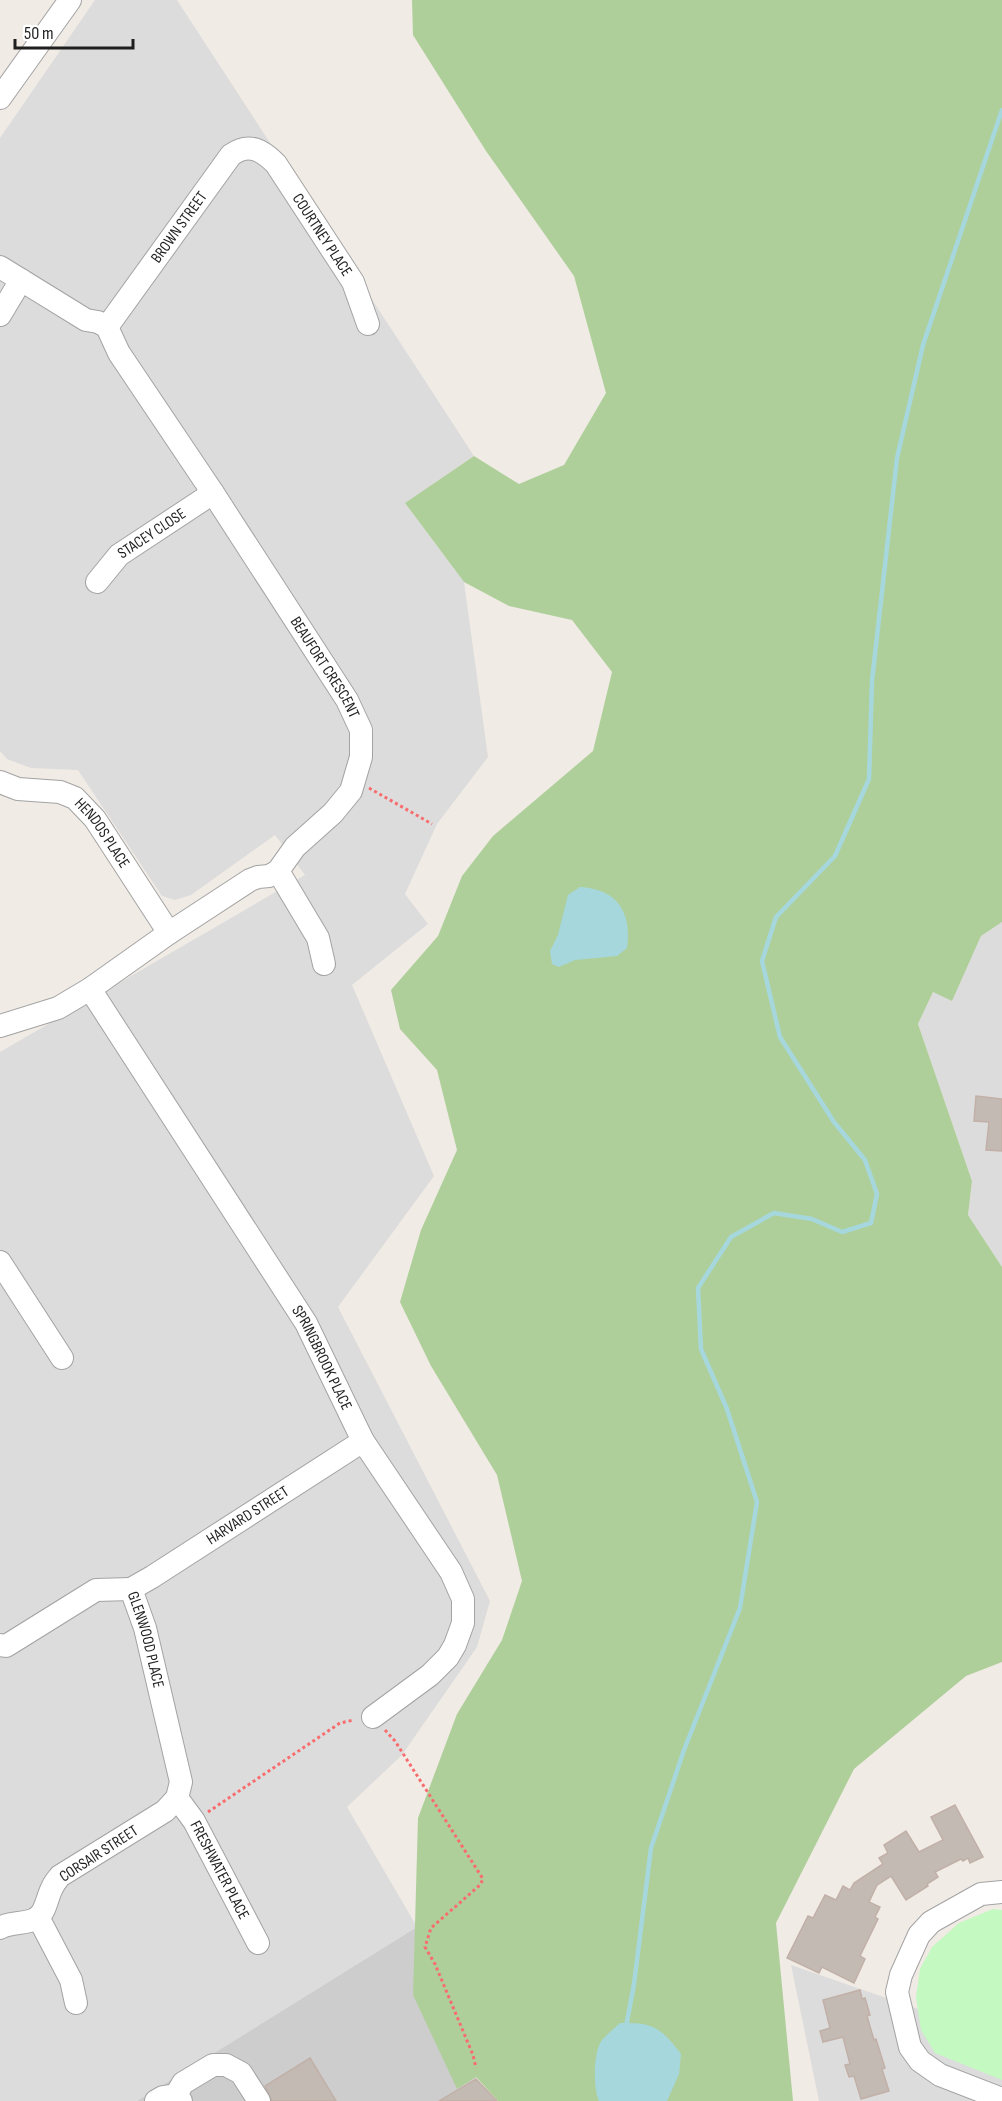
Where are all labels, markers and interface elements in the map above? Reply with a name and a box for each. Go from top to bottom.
scale bar [15,12,134,50]
text: 50 m [24,23,54,44]
street label: BROWN STREET [147,187,211,267]
street label: COURTNEY PLACE [288,190,356,280]
street label: STACEY CLOSE [114,504,189,563]
street label: BEAUFORT CRESCENT [286,613,364,721]
street label: HENDOS PLACE [71,794,134,871]
street label: SPRINGBROOK PLACE [288,1302,356,1413]
street label: HARVARD STREET [203,1482,293,1549]
street label: GLENWOOD PLACE [123,1589,168,1690]
street label: FRESHWATER PLACE [186,1818,253,1923]
street label: CORSAIR STREET [56,1821,142,1887]

